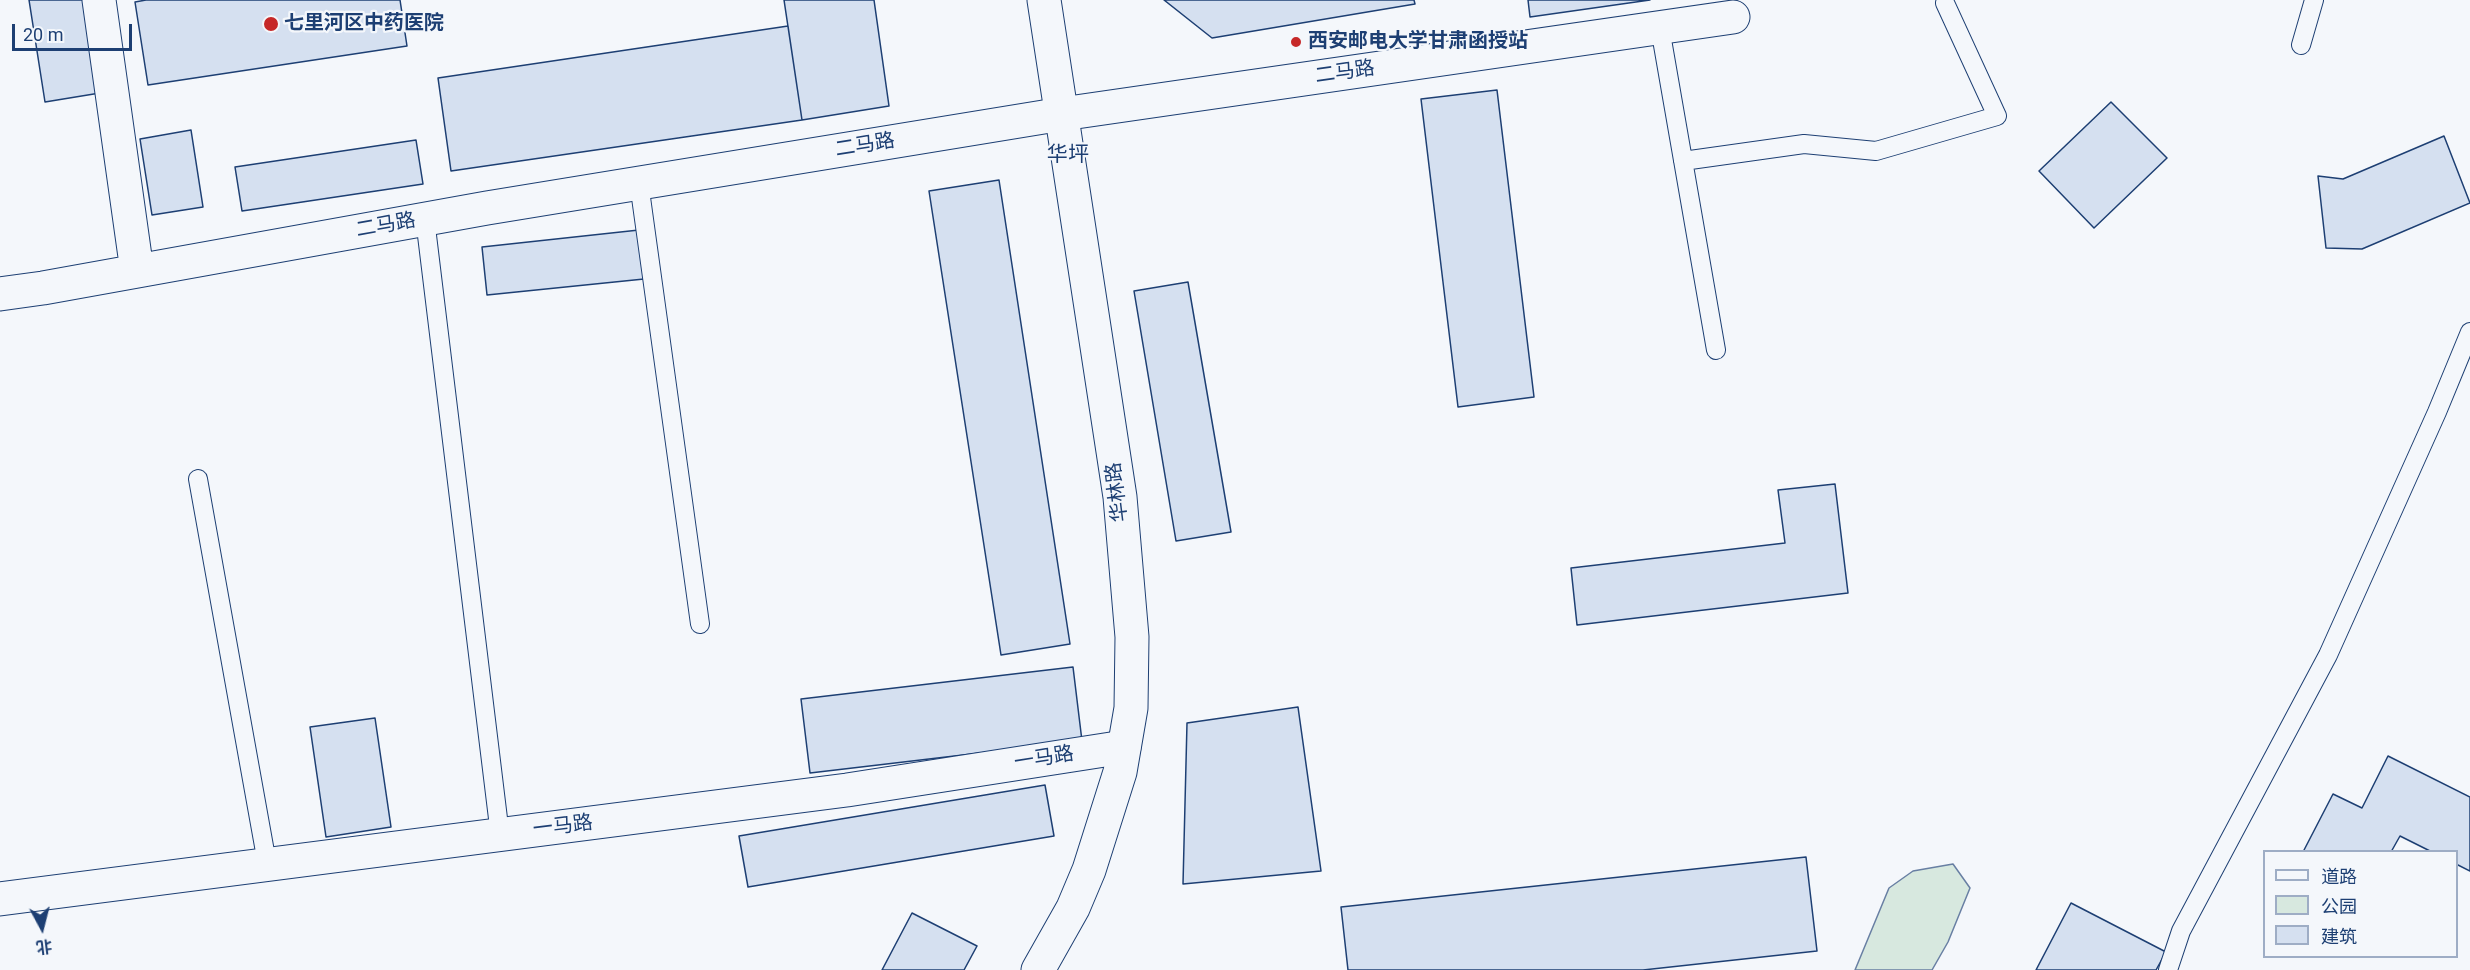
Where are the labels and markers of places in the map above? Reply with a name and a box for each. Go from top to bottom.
place label: 七里河区中药医院 [284,12,444,36]
marker: 七里河区中药医院 [262,15,280,33]
place label: 西安邮电大学甘肃函授站 [1308,30,1528,54]
marker: 西安邮电大学甘肃函授站 [1289,35,1303,49]

